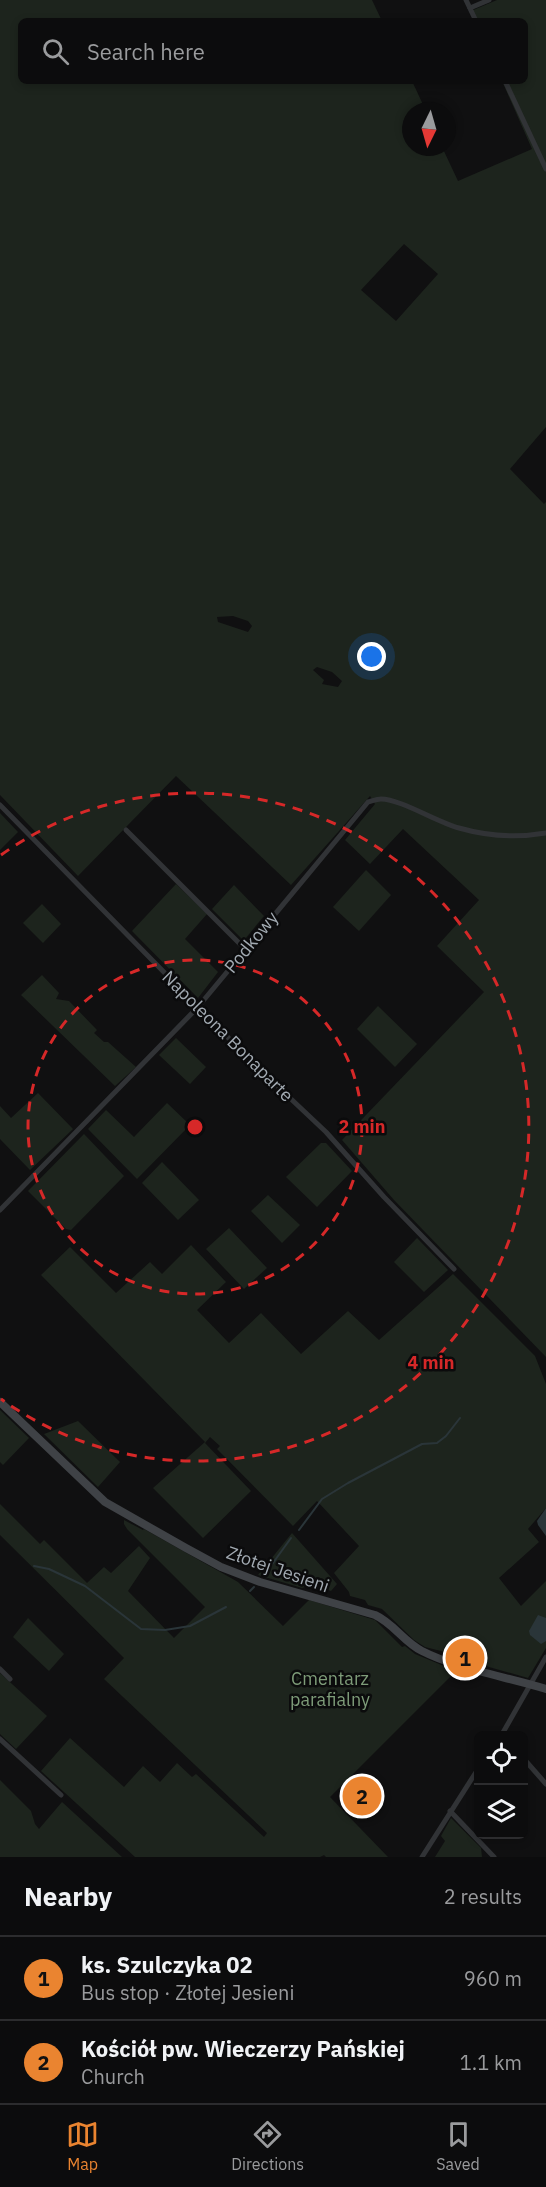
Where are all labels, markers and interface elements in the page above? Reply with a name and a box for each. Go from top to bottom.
search box [18,18,528,84]
icon: search [39,35,72,68]
text: Search here [87,37,205,66]
north arrow [402,102,456,156]
your location [357,642,386,671]
street label: Podkowy [219,906,283,978]
street label: Napoleona Bonaparte [158,966,299,1107]
text: 2 min [338,1115,386,1138]
centre of rings [185,1117,205,1137]
text: 4 min [407,1351,455,1374]
street label: Złotej Jesieni [224,1541,332,1597]
pin: 1 [446,1636,484,1680]
park label: Cmentarz parafialny [290,1667,370,1711]
map controls [474,1731,528,1839]
button: locate [474,1731,528,1785]
pin: 2 [342,1774,382,1818]
button: layers [474,1785,528,1839]
text: Nearby [24,1879,112,1913]
text: 2 results [444,1883,522,1910]
text: ks. Szulczyka 02 [81,1950,253,1979]
text: 1 [38,1965,50,1992]
text: 960 m [464,1965,522,1992]
text: Bus stop · Złotej Jesieni [81,1979,294,2006]
text: Kościół pw. Wieczerzy Pańskiej [81,2034,405,2063]
text: 2 [38,2049,50,2076]
text: 1.1 km [460,2049,522,2076]
text: Church [81,2063,145,2090]
tab: Map [66,2118,99,2174]
tab: Directions [231,2118,304,2174]
tab: Saved [436,2118,480,2174]

